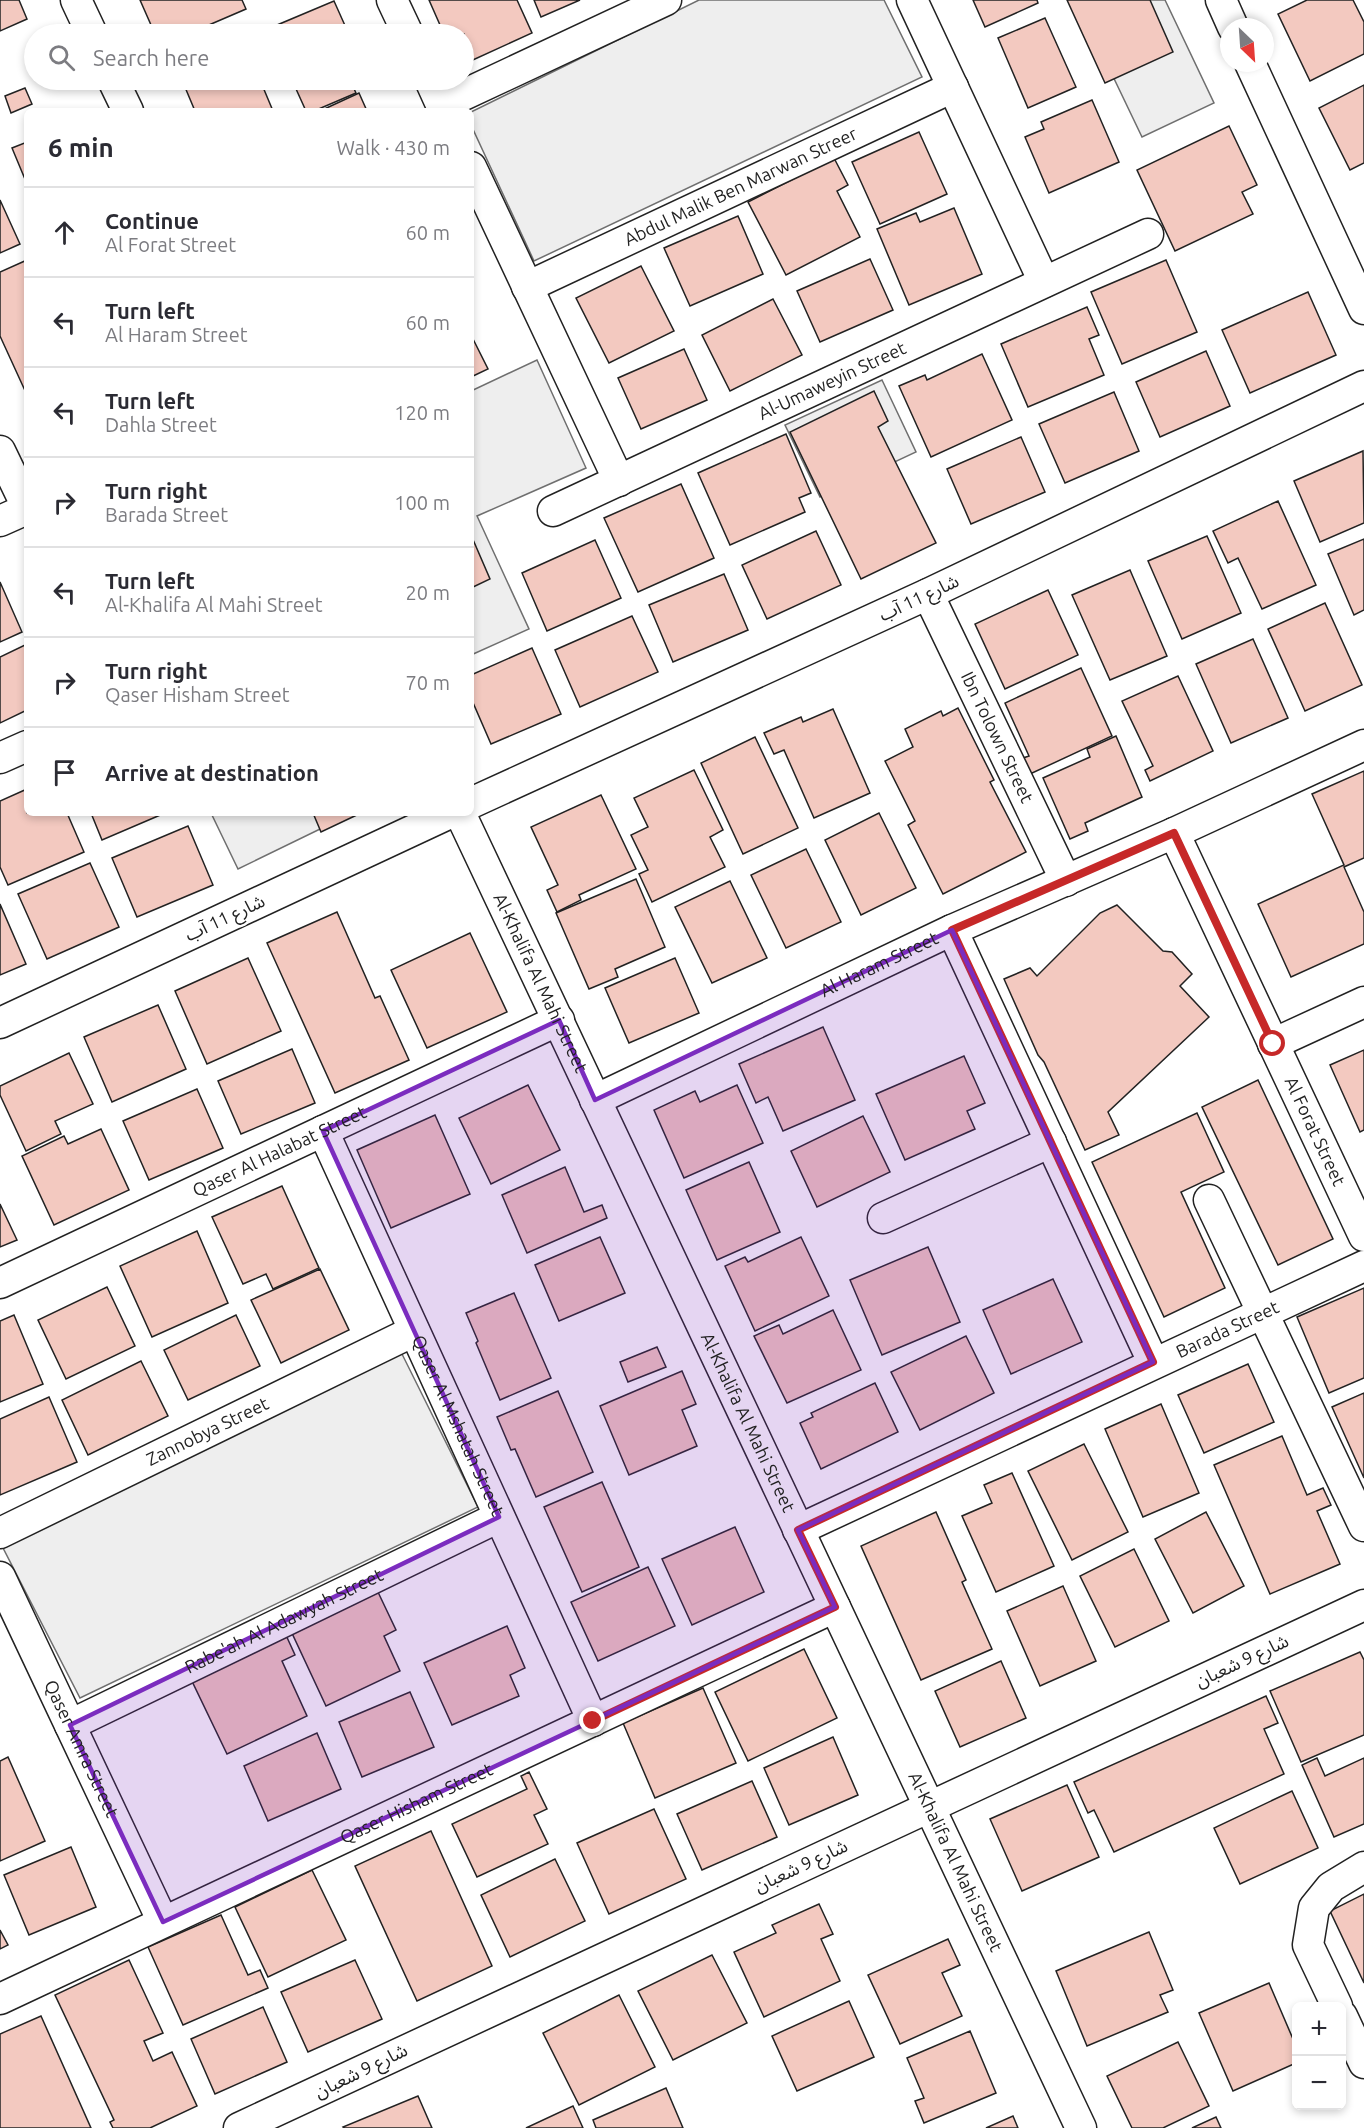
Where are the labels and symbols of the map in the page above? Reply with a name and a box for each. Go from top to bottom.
north arrow [1220,18,1274,72]
street label: Abdul Malik Ben Marwan Streer [621,123,860,249]
street label: Al-Umaweyin Street [755,337,909,423]
street label: شارع 11 آب [875,570,964,629]
street label: Ibn Tolown Street [958,668,1038,806]
street label: شارع 11 آب [181,890,270,949]
street label: Al-Khalifa Al Mahi Street [490,890,592,1075]
street label: Al Haram Street [817,927,941,1000]
route start [1259,1030,1285,1056]
street label: Al Forat Street [1281,1073,1350,1189]
street label: Qaser Al Halabat Street [189,1101,369,1201]
street label: Barada Street [1173,1296,1282,1361]
street label: Al-Khalifa Al Mahi Street [698,1329,800,1515]
street label: Qaser Al Mshatah Street [408,1332,509,1519]
street label: Zannobya Street [143,1393,272,1469]
street label: Rabe'ah Al Adawyah Street [181,1564,386,1677]
street label: شارع 9 شعبان [1192,1630,1294,1695]
street label: Qaser Amra Street [40,1676,123,1820]
route end [579,1707,605,1733]
street label: Qaser Hisham Street [337,1758,495,1848]
street label: Al-Khalifa Al Mahi Street [905,1769,1007,1954]
street label: شارع 9 شعبان [751,1835,853,1900]
street label: شارع 9 شعبان [311,2039,412,2106]

